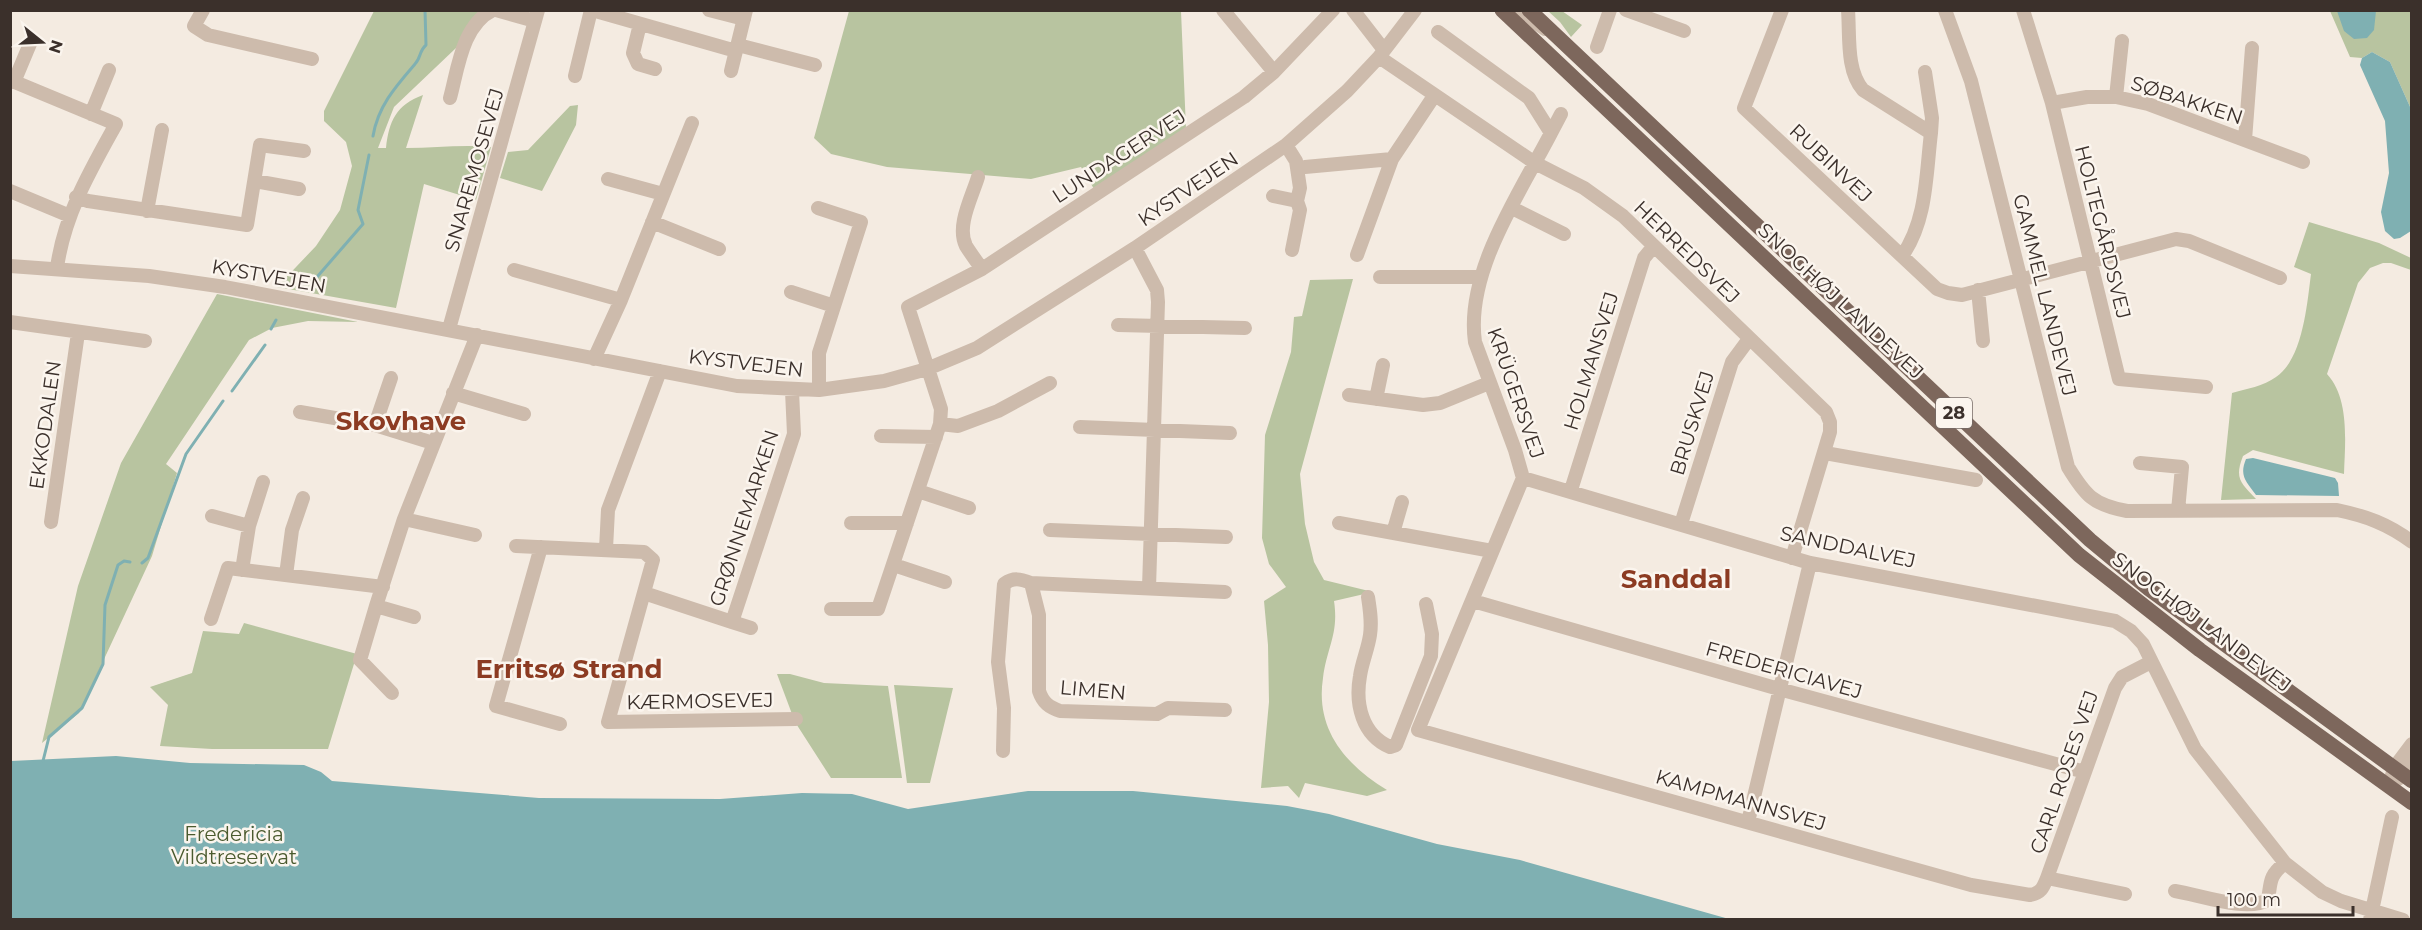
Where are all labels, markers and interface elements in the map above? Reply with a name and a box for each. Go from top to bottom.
north arrow [12,12,72,72]
text: N [45,37,67,56]
street label: SØBAKKEN [2128,71,2246,129]
street label: SNAREMOSEVEJ [439,85,509,255]
street label: LUNDAGERVEJ [1048,104,1190,208]
street label: RUBINVEJ [1785,119,1877,207]
street label: HOLTEGÅRDSVEJ [2070,142,2137,321]
street label: KYSTVEJEN [1133,147,1243,231]
street label: GAMMEL LANDEVEJ [2008,191,2082,399]
street label: HERREDSVEJ [1629,195,1745,309]
street label: SNOGHØJ LANDEVEJ [1753,218,1929,384]
street label: KYSTVEJEN [210,254,328,298]
street label: HOLMANSVEJ [1558,289,1624,433]
street label: KRÜGERSVEJ [1482,324,1550,462]
street label: KYSTVEJEN [687,344,805,382]
street label: EKKODALEN [24,359,66,491]
street label: BRUSKVEJ [1665,368,1719,478]
road number: 28 [1936,398,1972,428]
district label: Skovhave [336,405,466,437]
street label: GRØNNEMARKEN [704,427,784,609]
street label: SANDDALVEJ [1778,521,1918,573]
street label: SNOGHØJ LANDEVEJ [2108,547,2296,697]
district label: Sanddal [1621,563,1731,595]
street label: FREDERICIAVEJ [1703,636,1865,704]
district label: Erritsø Strand [475,653,663,685]
street label: LIMEN [1059,675,1127,705]
street label: CARL ROSES VEJ [2025,687,2103,857]
street label: KÆRMOSEVEJ [626,688,774,714]
street label: KAMPMANNSVEJ [1653,764,1829,836]
park label: Fredericia Vildtreservat [171,822,297,869]
scale bar [2218,879,2353,917]
text: 100 m [2227,889,2281,911]

